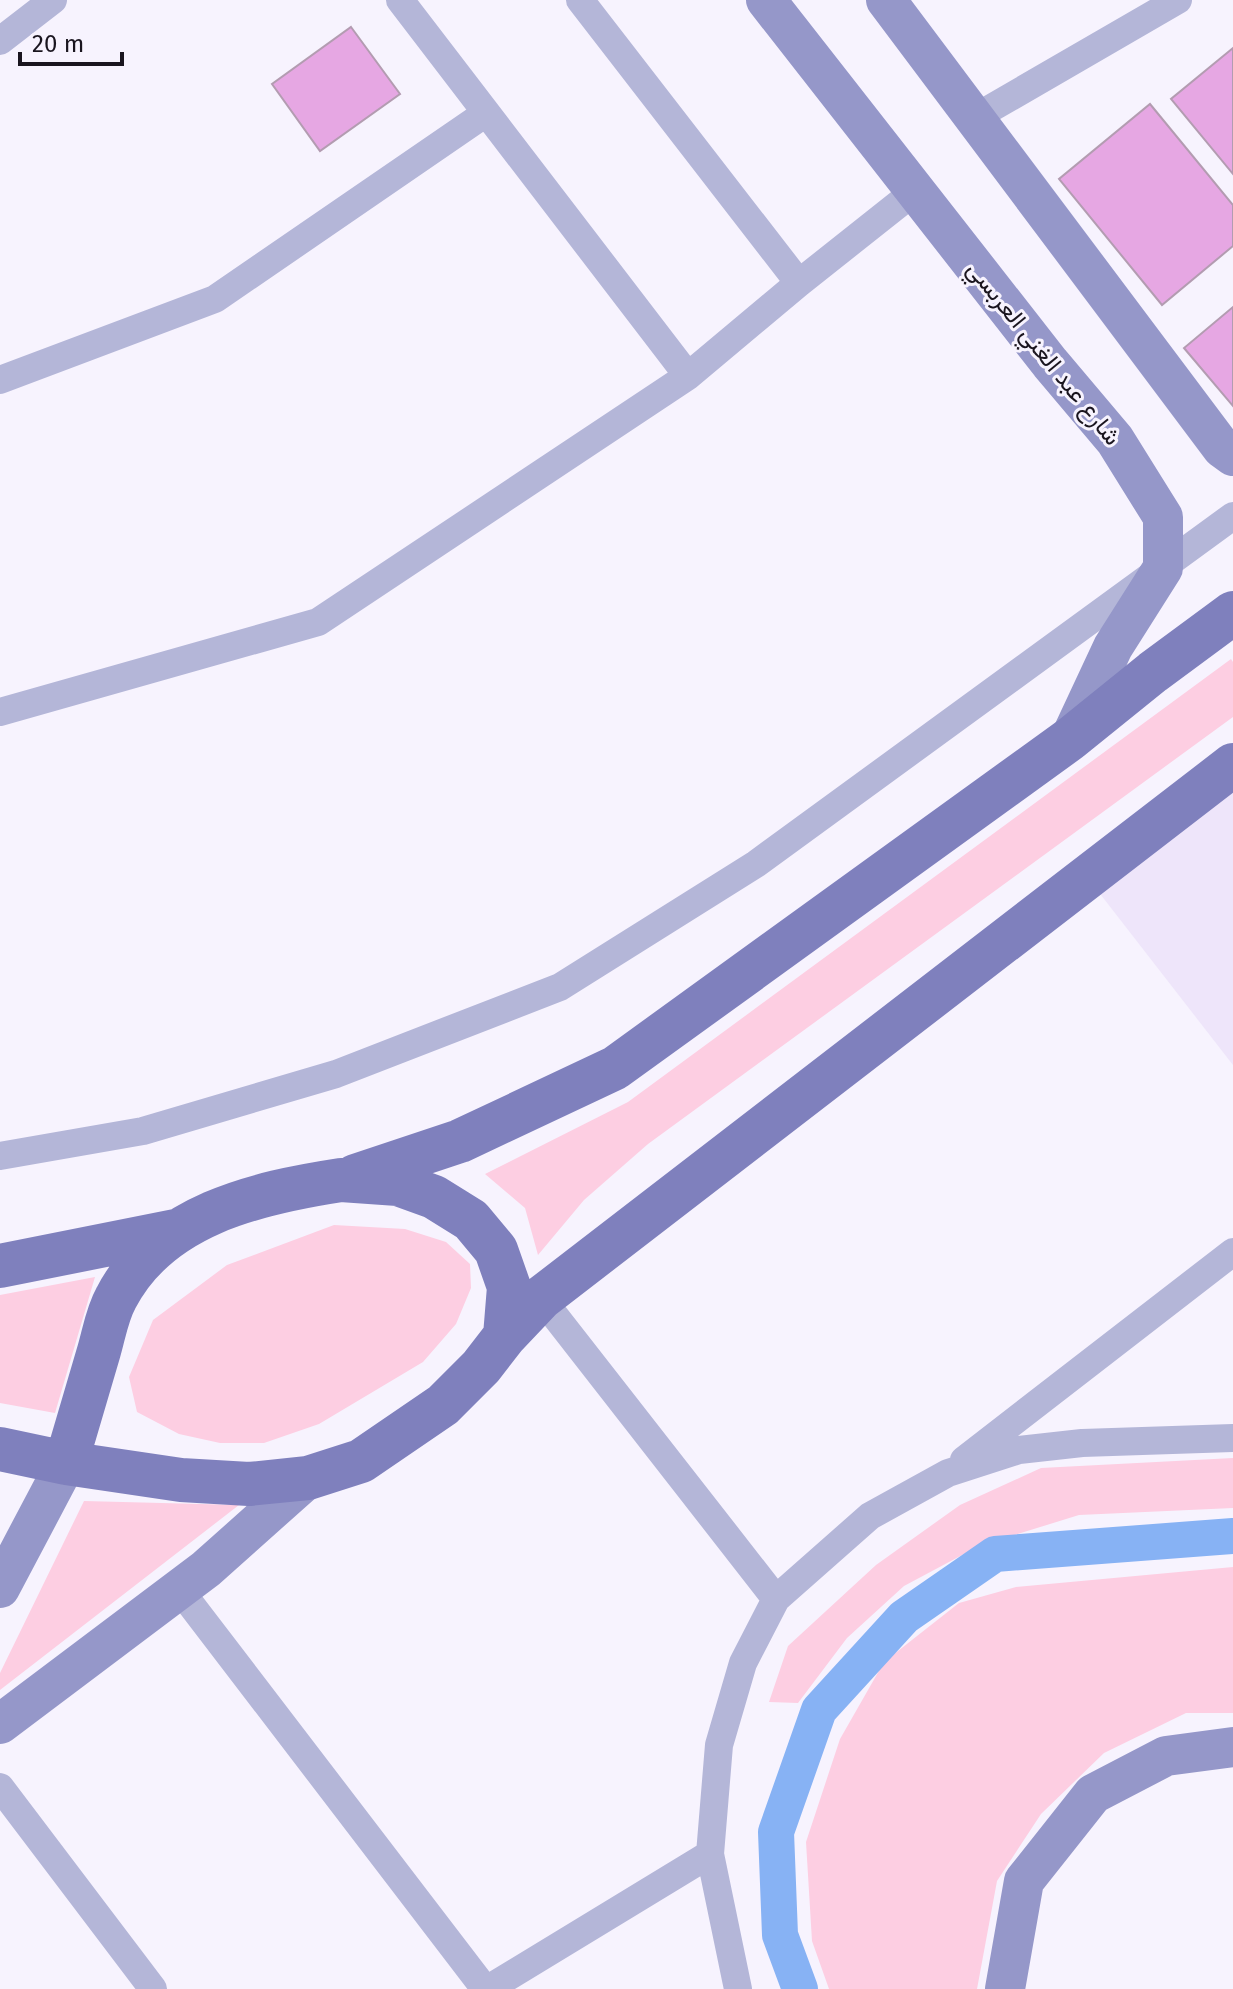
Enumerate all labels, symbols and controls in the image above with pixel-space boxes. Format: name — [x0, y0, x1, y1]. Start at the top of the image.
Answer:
scale bar — [20, 16, 122, 66]
text: 20 m — [32, 30, 84, 58]
street label: شارع عبد الغني العربسي — [957, 255, 1127, 454]

